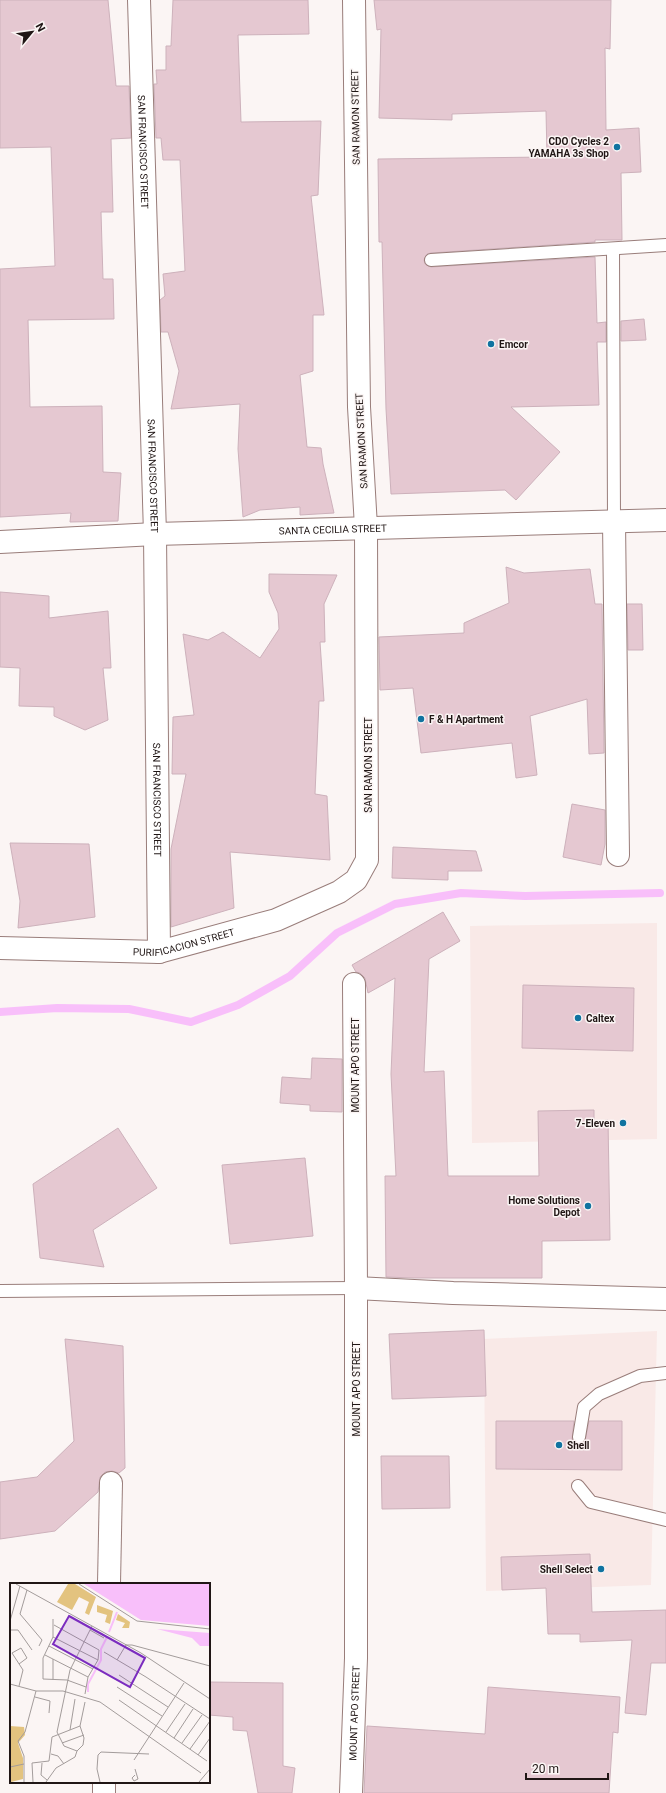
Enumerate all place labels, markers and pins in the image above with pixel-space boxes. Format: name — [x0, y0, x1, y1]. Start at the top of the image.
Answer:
place label: CDO Cycles 2 YAMAHA 3s Shop — [528, 136, 609, 159]
marker: CDO Cycles 2 YAMAHA 3s Shop — [612, 142, 622, 152]
marker: Emcor — [486, 339, 496, 349]
place label: Emcor — [499, 339, 528, 350]
marker: F & H Apartment — [416, 714, 426, 724]
place label: F & H Apartment — [429, 714, 504, 725]
marker: Caltex — [573, 1013, 583, 1023]
place label: Caltex — [586, 1013, 615, 1024]
place label: 7-Eleven — [576, 1118, 615, 1129]
marker: 7-Eleven — [618, 1118, 628, 1128]
place label: Home Solutions Depot — [508, 1195, 581, 1218]
marker: Home Solutions Depot — [583, 1201, 593, 1211]
marker: Shell — [554, 1440, 564, 1450]
place label: Shell — [567, 1440, 590, 1451]
place label: Shell Select — [540, 1564, 594, 1575]
marker: Shell Select — [596, 1564, 606, 1574]

